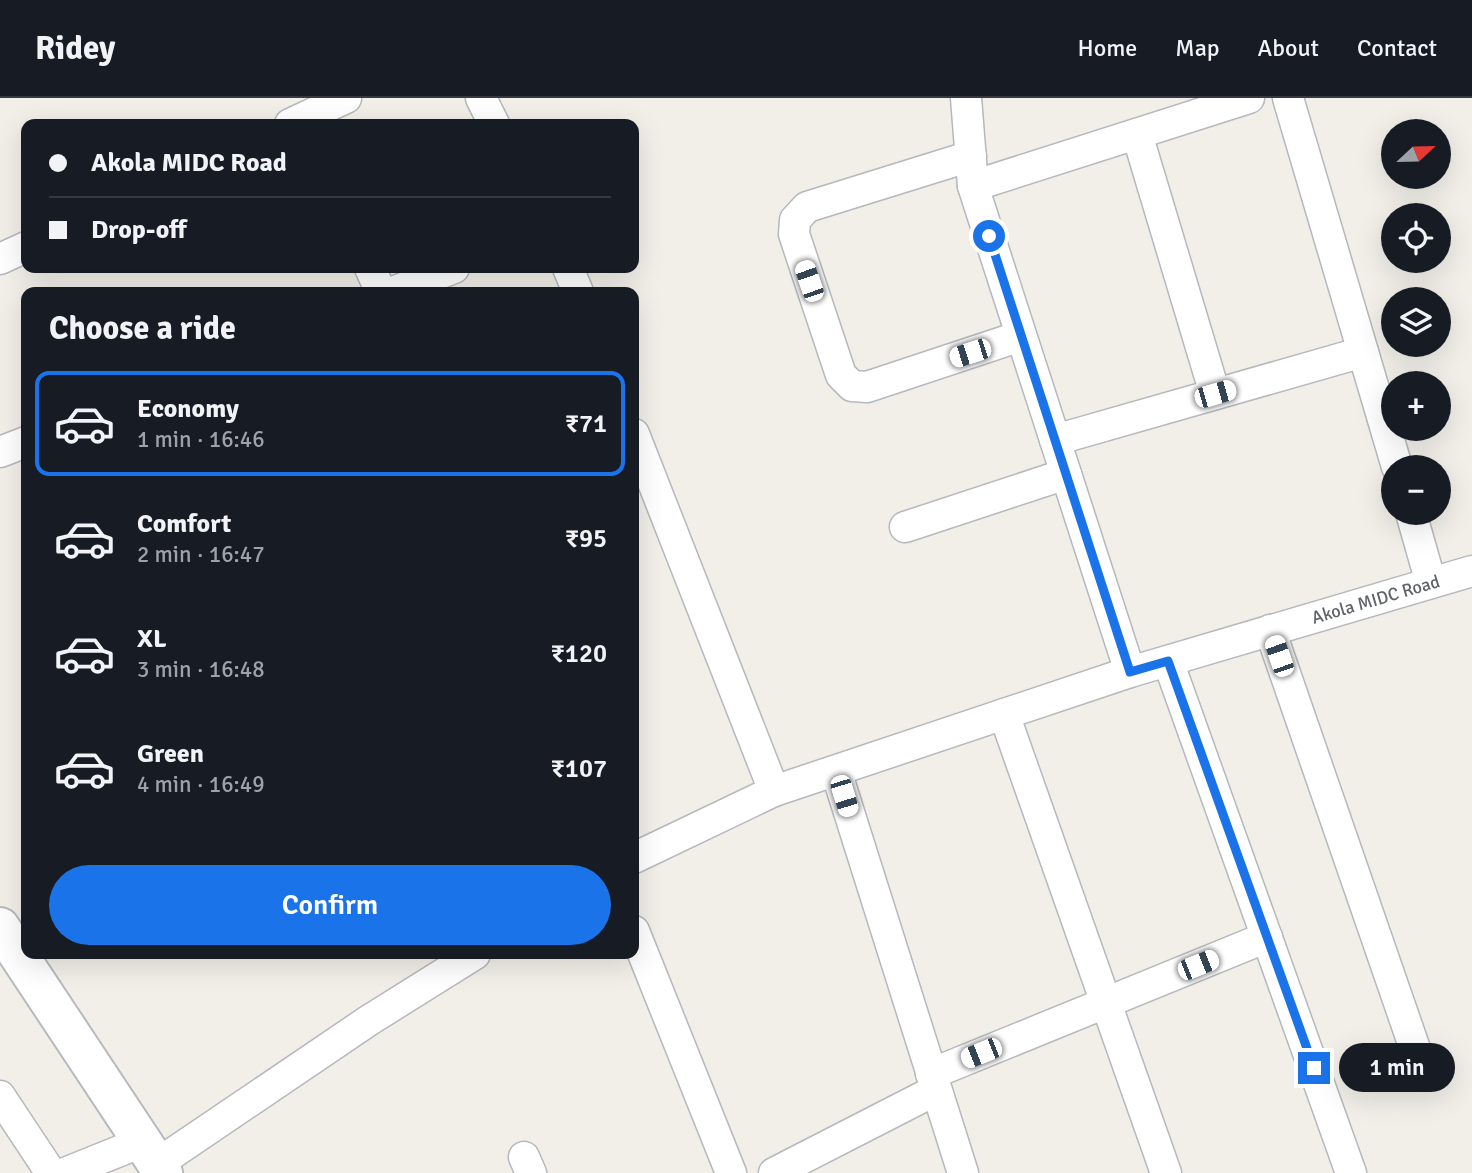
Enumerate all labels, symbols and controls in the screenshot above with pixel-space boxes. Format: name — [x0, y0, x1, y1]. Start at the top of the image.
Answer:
text: Ridey — [35, 28, 115, 69]
text: Home — [1077, 33, 1137, 63]
text: Map — [1175, 33, 1220, 63]
text: About — [1258, 33, 1319, 63]
text: Contact — [1357, 33, 1437, 63]
north arrow — [1381, 119, 1451, 189]
map controls — [1381, 119, 1451, 525]
text: Akola MIDC Road — [91, 147, 287, 179]
button: locate — [1381, 203, 1451, 273]
text: Drop-off — [91, 214, 187, 246]
route start — [973, 220, 1005, 252]
car — [793, 258, 826, 304]
button: layers — [1381, 287, 1451, 357]
text: Choose a ride — [49, 309, 236, 348]
car — [947, 337, 994, 369]
button: + — [1381, 371, 1451, 441]
car — [1192, 378, 1239, 410]
icon: car — [53, 392, 116, 455]
text: Economy — [137, 393, 239, 425]
text: ₹71 — [565, 408, 607, 440]
text: 1 min · 16:46 — [137, 425, 265, 454]
button: − — [1381, 455, 1451, 525]
icon: car — [53, 507, 116, 570]
text: Comfort — [137, 508, 231, 540]
text: ₹95 — [565, 523, 607, 555]
text: 2 min · 16:47 — [137, 540, 265, 569]
street label: Akola MIDC Road — [1309, 570, 1442, 629]
icon: car — [53, 622, 116, 685]
text: XL — [137, 623, 167, 655]
car — [1263, 633, 1296, 679]
text: ₹120 — [551, 638, 607, 670]
text: 3 min · 16:48 — [137, 655, 265, 684]
icon: car — [53, 737, 116, 800]
text: Green — [137, 738, 204, 770]
text: ₹107 — [551, 753, 607, 785]
text: 4 min · 16:49 — [137, 770, 265, 799]
car — [828, 773, 861, 819]
button: Confirm — [49, 865, 611, 945]
car — [1175, 947, 1222, 983]
car — [958, 1035, 1005, 1071]
callout: 1 min — [1338, 1044, 1454, 1093]
route end — [1298, 1052, 1330, 1084]
text: 1 min — [1369, 1053, 1425, 1082]

